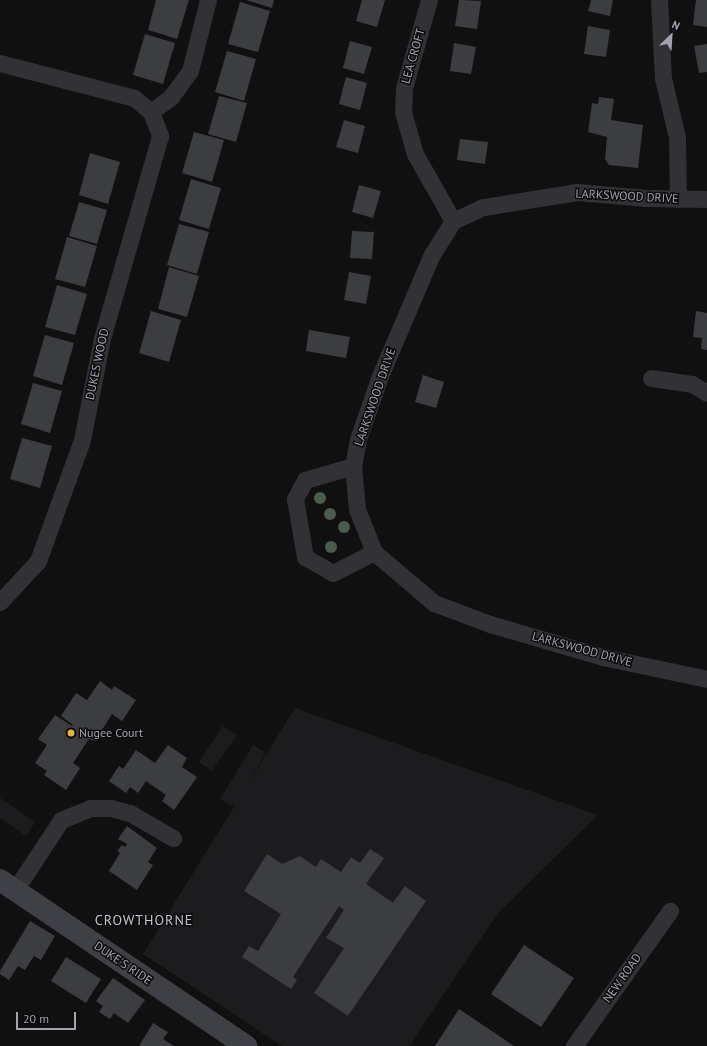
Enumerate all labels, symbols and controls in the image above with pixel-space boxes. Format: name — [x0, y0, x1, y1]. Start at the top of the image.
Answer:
north arrow — [651, 16, 691, 56]
text: N — [670, 17, 682, 33]
street label: LEA CROFT — [398, 26, 428, 86]
street label: LARKSWOOD DRIVE — [575, 186, 679, 206]
street label: DUKES WOOD — [82, 327, 112, 401]
street label: LARKSWOOD DRIVE — [351, 346, 399, 448]
street label: LARKSWOOD DRIVE — [530, 629, 634, 669]
place label: Nugee Court — [79, 726, 143, 740]
marker: Nugee Court — [66, 728, 76, 738]
district label: CROWTHORNE — [95, 912, 193, 928]
street label: DUKE'S RIDE — [91, 938, 155, 988]
street label: NEW ROAD — [600, 951, 644, 1005]
scale bar — [18, 1004, 78, 1030]
text: 20 m — [23, 1011, 49, 1026]

